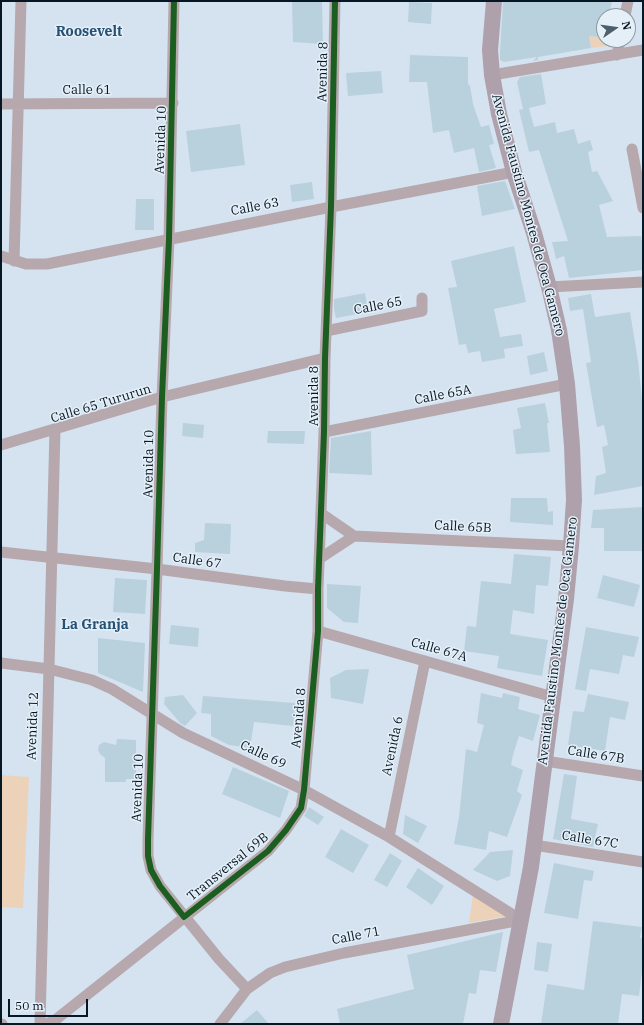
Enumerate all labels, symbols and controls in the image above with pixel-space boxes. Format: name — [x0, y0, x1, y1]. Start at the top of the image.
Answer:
north arrow — [596, 8, 636, 48]
text: N — [619, 20, 635, 31]
district label: Roosevelt — [56, 24, 122, 40]
street label: Avenida 8 — [315, 42, 331, 102]
street label: Calle 61 — [63, 82, 111, 98]
street label: Avenida Faustino Montes de Oca Gamero — [488, 92, 568, 338]
street label: Avenida 10 — [152, 106, 170, 174]
street label: Calle 63 — [230, 195, 280, 219]
street label: Calle 65 — [353, 294, 403, 318]
street label: Avenida 8 — [306, 366, 322, 426]
street label: Calle 65 Tururun — [49, 381, 153, 427]
street label: Calle 65A — [413, 382, 473, 408]
street label: Avenida 10 — [141, 430, 157, 498]
street label: Avenida Faustino Montes de Oca Gamero — [535, 516, 581, 766]
street label: Calle 65B — [434, 518, 492, 536]
street label: Calle 67 — [172, 550, 222, 572]
district label: La Granja — [61, 617, 129, 633]
street label: Calle 67A — [409, 635, 469, 665]
street label: Avenida 8 — [289, 687, 309, 749]
street label: Avenida 12 — [24, 692, 42, 760]
street label: Avenida 6 — [379, 715, 407, 777]
street label: Calle 69 — [238, 738, 288, 772]
street label: Calle 67B — [566, 743, 626, 767]
street label: Avenida 10 — [129, 754, 147, 822]
street label: Calle 67C — [561, 828, 619, 852]
street label: Transversal 69B — [184, 830, 272, 904]
street label: Calle 71 — [331, 924, 381, 948]
scale bar — [10, 991, 90, 1017]
text: 50 m — [15, 998, 44, 1013]

